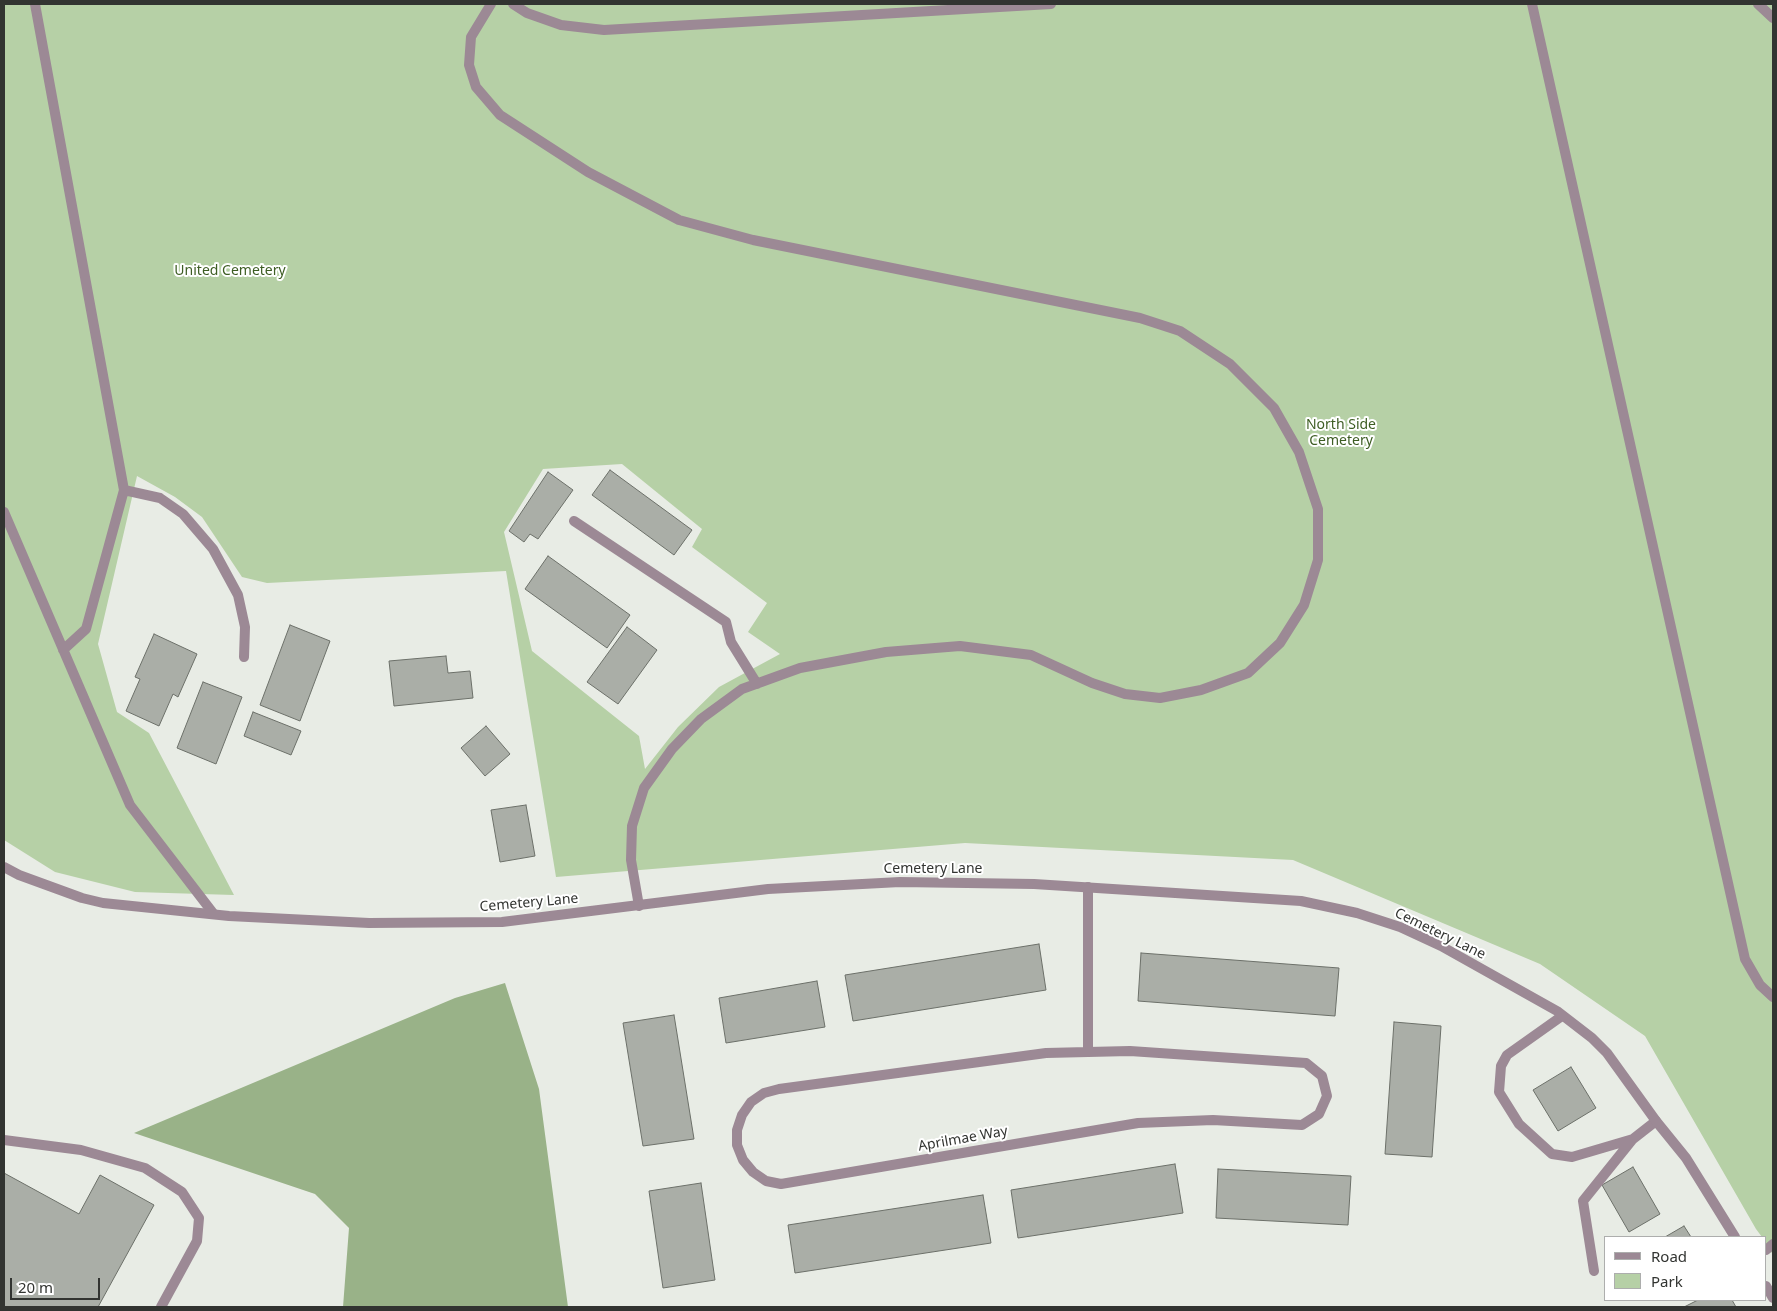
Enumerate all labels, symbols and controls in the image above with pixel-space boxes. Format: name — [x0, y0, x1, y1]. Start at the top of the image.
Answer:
park label: United Cemetery — [174, 263, 286, 279]
park label: North Side Cemetery — [1306, 417, 1376, 450]
street label: Cemetery Lane — [884, 861, 982, 877]
street label: Cemetery Lane — [479, 890, 579, 916]
street label: Cemetery Lane — [1392, 905, 1488, 963]
street label: Aprilmae Way — [917, 1123, 1009, 1155]
legend — [1604, 1236, 1767, 1301]
text: Road — [1651, 1246, 1687, 1266]
scale bar — [12, 1268, 102, 1300]
text: Park — [1651, 1271, 1683, 1291]
text: 20 m — [18, 1277, 53, 1297]

